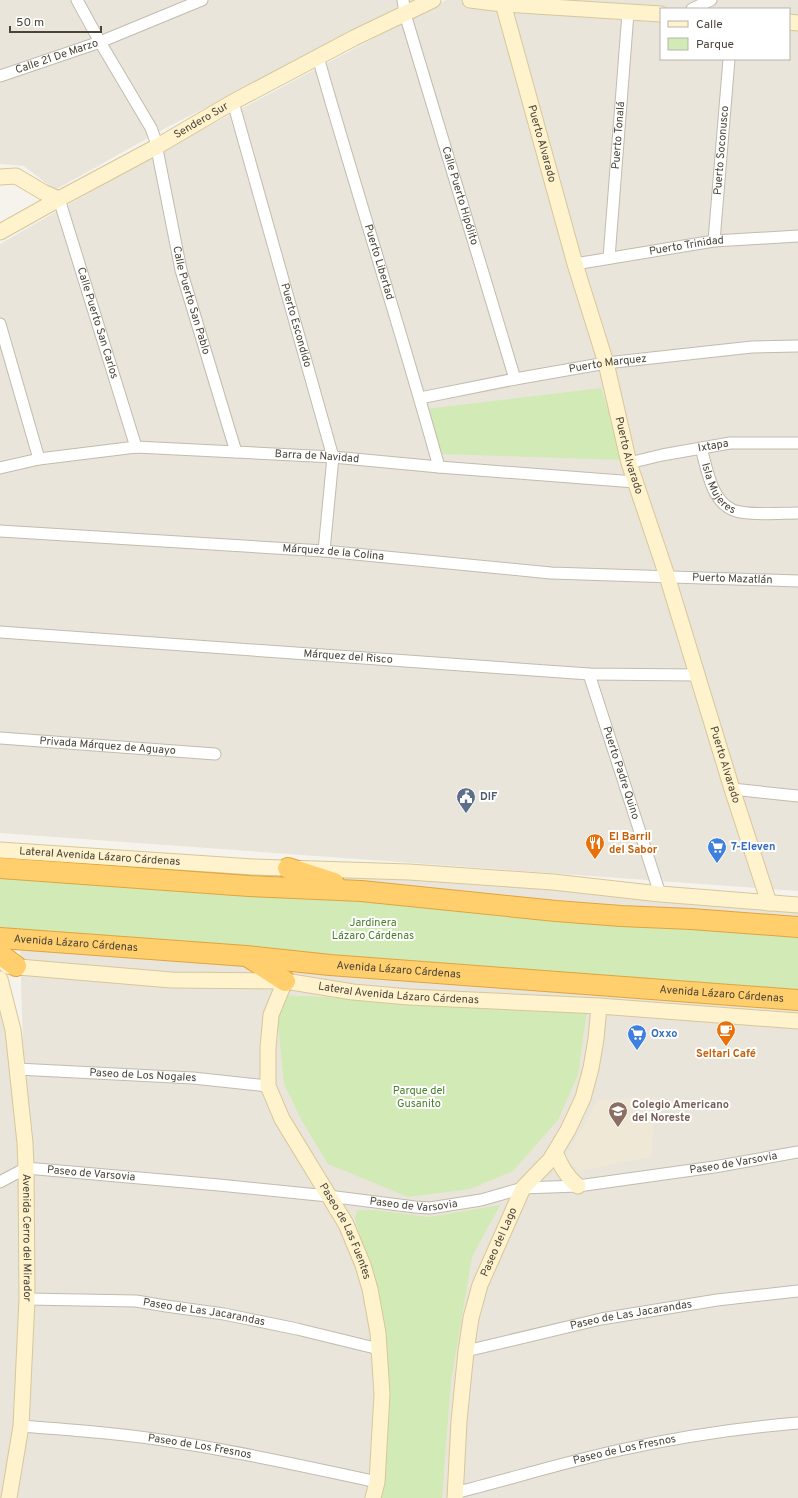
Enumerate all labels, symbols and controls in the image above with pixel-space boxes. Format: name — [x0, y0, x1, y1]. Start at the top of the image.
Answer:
scale bar — [10, 8, 101, 34]
legend — [660, 8, 790, 60]
text: 50 m — [16, 15, 44, 31]
text: Calle — [696, 17, 723, 33]
street label: Calle 21 De Marzo — [13, 36, 100, 77]
text: Parque — [696, 37, 734, 53]
street label: Sendero Sur — [171, 99, 232, 142]
street label: Puerto Tonalá — [609, 101, 628, 170]
street label: Puerto Alvarado — [524, 103, 559, 184]
street label: Puerto Soconusco — [711, 105, 732, 196]
street label: Calle Puerto Hipólito — [438, 145, 481, 247]
street label: Puerto Libertad — [361, 223, 397, 302]
street label: Puerto Trinidad — [648, 233, 724, 259]
street label: Calle Puerto San Pablo — [169, 245, 213, 356]
street label: Calle Puerto San Carlos — [74, 266, 121, 381]
street label: Puerto Escondido — [277, 282, 314, 369]
street label: Puerto Marquez — [568, 352, 647, 376]
street label: Puerto Alvarado — [612, 415, 646, 496]
street label: Ixtapa — [697, 436, 730, 456]
street label: Barra de Navidad — [274, 447, 360, 466]
street label: Isla Mujeres — [698, 461, 738, 517]
street label: Márquez de la Colina — [282, 541, 385, 564]
street label: Puerto Mazatlán — [692, 571, 773, 587]
street label: Márquez del Risco — [303, 647, 393, 667]
street label: Puerto Padre Quino — [599, 725, 643, 821]
street label: Puerto Alvarado — [706, 725, 743, 805]
street label: Privada Márquez de Aguayo — [39, 734, 176, 758]
public building icon: DIF — [455, 786, 477, 814]
place label: DIF — [480, 790, 498, 804]
place label: El Barril del Sabor — [609, 830, 658, 857]
restaurant icon: El Barril del Sabor — [584, 832, 606, 860]
supermarket icon: 7-Eleven — [706, 836, 728, 864]
place label: 7-Eleven — [731, 840, 775, 854]
street label: Lateral Avenida Lázaro Cárdenas — [19, 844, 181, 869]
park label: Jardinera Lázaro Cárdenas — [332, 916, 414, 943]
street label: Avenida Lázaro Cárdenas — [13, 932, 138, 955]
street label: Avenida Lázaro Cárdenas — [336, 959, 461, 982]
street label: Lateral Avenida Lázaro Cárdenas — [317, 979, 479, 1007]
street label: Avenida Lázaro Cárdenas — [659, 983, 784, 1006]
cafe icon: Seltari Café — [715, 1019, 737, 1047]
supermarket icon: Oxxo — [626, 1023, 648, 1051]
place label: Oxxo — [651, 1027, 678, 1041]
place label: Seltari Café — [696, 1047, 756, 1061]
street label: Paseo de Los Nogales — [89, 1066, 197, 1085]
park label: Parque del Gusanito — [393, 1084, 445, 1111]
place label: Colegio Americano del Noreste — [632, 1098, 729, 1125]
school or university icon: Colegio Americano del Noreste — [607, 1100, 629, 1128]
street label: Paseo de Varsovia — [689, 1149, 779, 1177]
street label: Paseo de Varsovia — [46, 1163, 136, 1185]
street label: Avenida Cerro del Mirador — [19, 1174, 34, 1303]
street label: Paseo de Las Fuentes — [316, 1180, 374, 1281]
street label: Paseo de Varsovia — [369, 1194, 459, 1215]
street label: Paseo del Lago — [478, 1205, 521, 1279]
street label: Paseo de Las Jacarandas — [142, 1295, 266, 1329]
street label: Paseo de Las Jacarandas — [569, 1297, 693, 1333]
street label: Paseo de Los Fresnos — [147, 1431, 253, 1462]
street label: Paseo de Los Fresnos — [572, 1432, 677, 1468]

